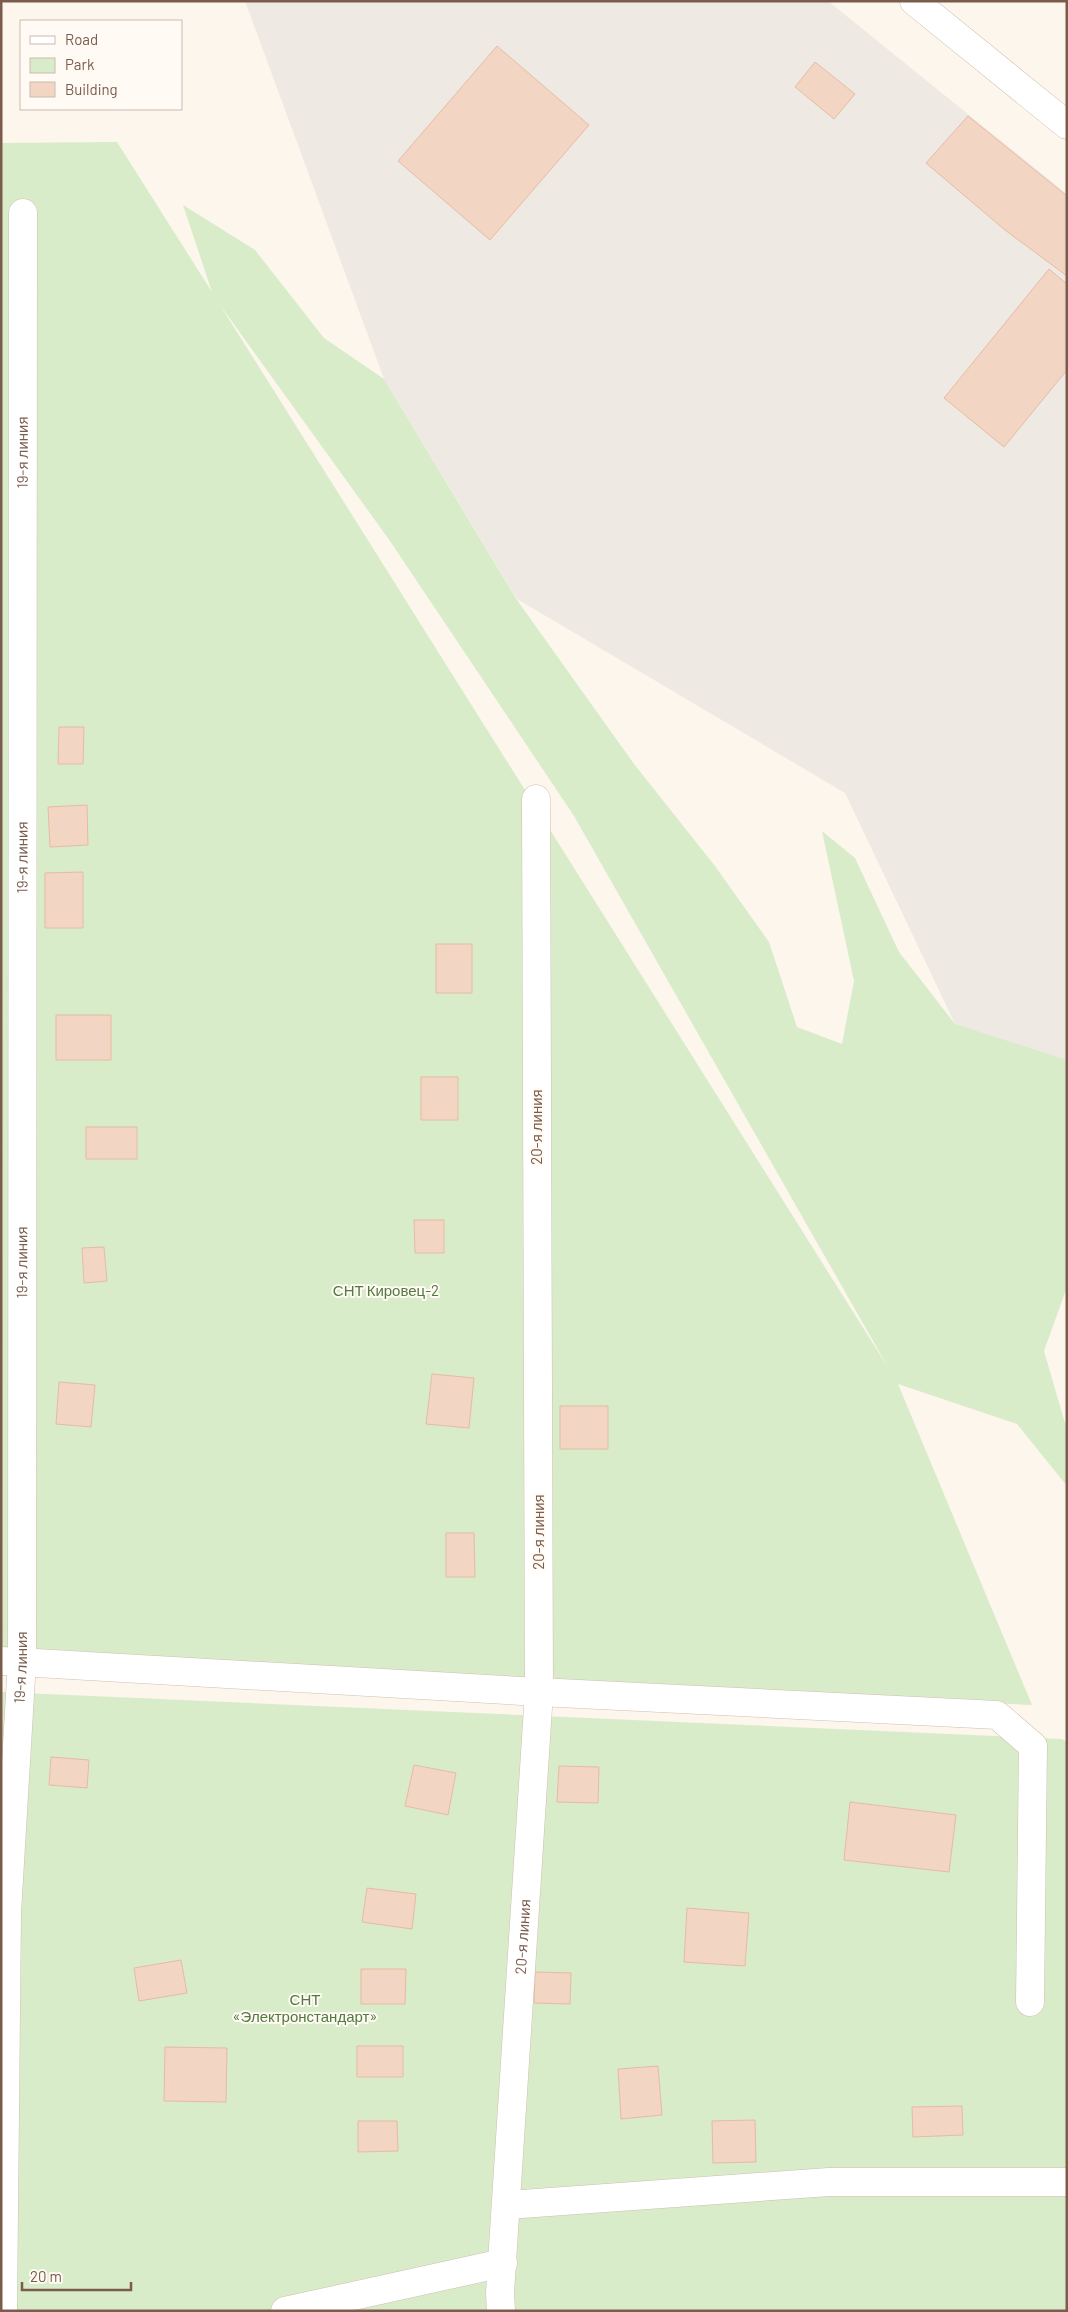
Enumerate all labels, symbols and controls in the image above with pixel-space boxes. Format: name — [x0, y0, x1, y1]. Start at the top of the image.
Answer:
legend — [20, 20, 182, 110]
text: Road — [65, 30, 98, 48]
text: Park — [65, 55, 95, 73]
text: Building — [65, 80, 118, 98]
street label: 19-я линия — [13, 416, 31, 489]
street label: 19-я линия — [13, 821, 31, 894]
street label: 20-я линия — [527, 1089, 545, 1165]
street label: 19-я линия — [12, 1226, 30, 1299]
park label: СНТ Кировец-2 — [333, 1281, 439, 1299]
street label: 20-я линия — [529, 1494, 547, 1570]
street label: 19-я линия — [9, 1631, 30, 1704]
street label: 20-я линия — [511, 1898, 534, 1975]
park label: СНТ «Электронстандарт» — [233, 1990, 377, 2025]
scale bar — [22, 2260, 131, 2292]
text: 20 m — [30, 2267, 62, 2285]

